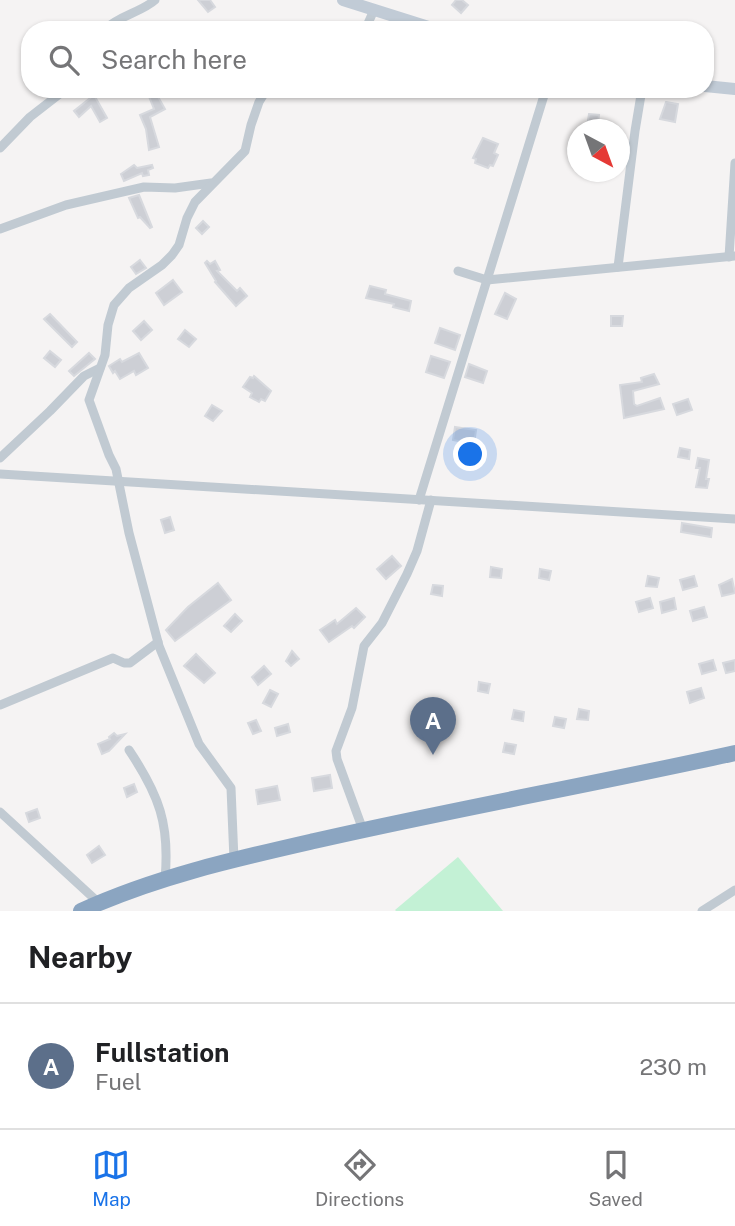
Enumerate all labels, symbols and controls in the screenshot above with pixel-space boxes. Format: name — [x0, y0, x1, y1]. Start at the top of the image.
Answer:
search box — [21, 21, 714, 98]
icon: search — [45, 41, 83, 79]
text: Search here — [101, 44, 247, 75]
north arrow — [567, 119, 630, 182]
your location — [453, 437, 487, 471]
pin: A — [410, 697, 456, 755]
text: Nearby — [28, 939, 132, 975]
text: Fullstation — [95, 1037, 230, 1068]
text: A — [43, 1053, 59, 1080]
text: 230 m — [639, 1053, 707, 1080]
text: Fuel — [95, 1068, 142, 1095]
tab: Map — [92, 1146, 131, 1210]
tab: Directions — [315, 1146, 404, 1210]
tab: Saved — [589, 1146, 643, 1210]

